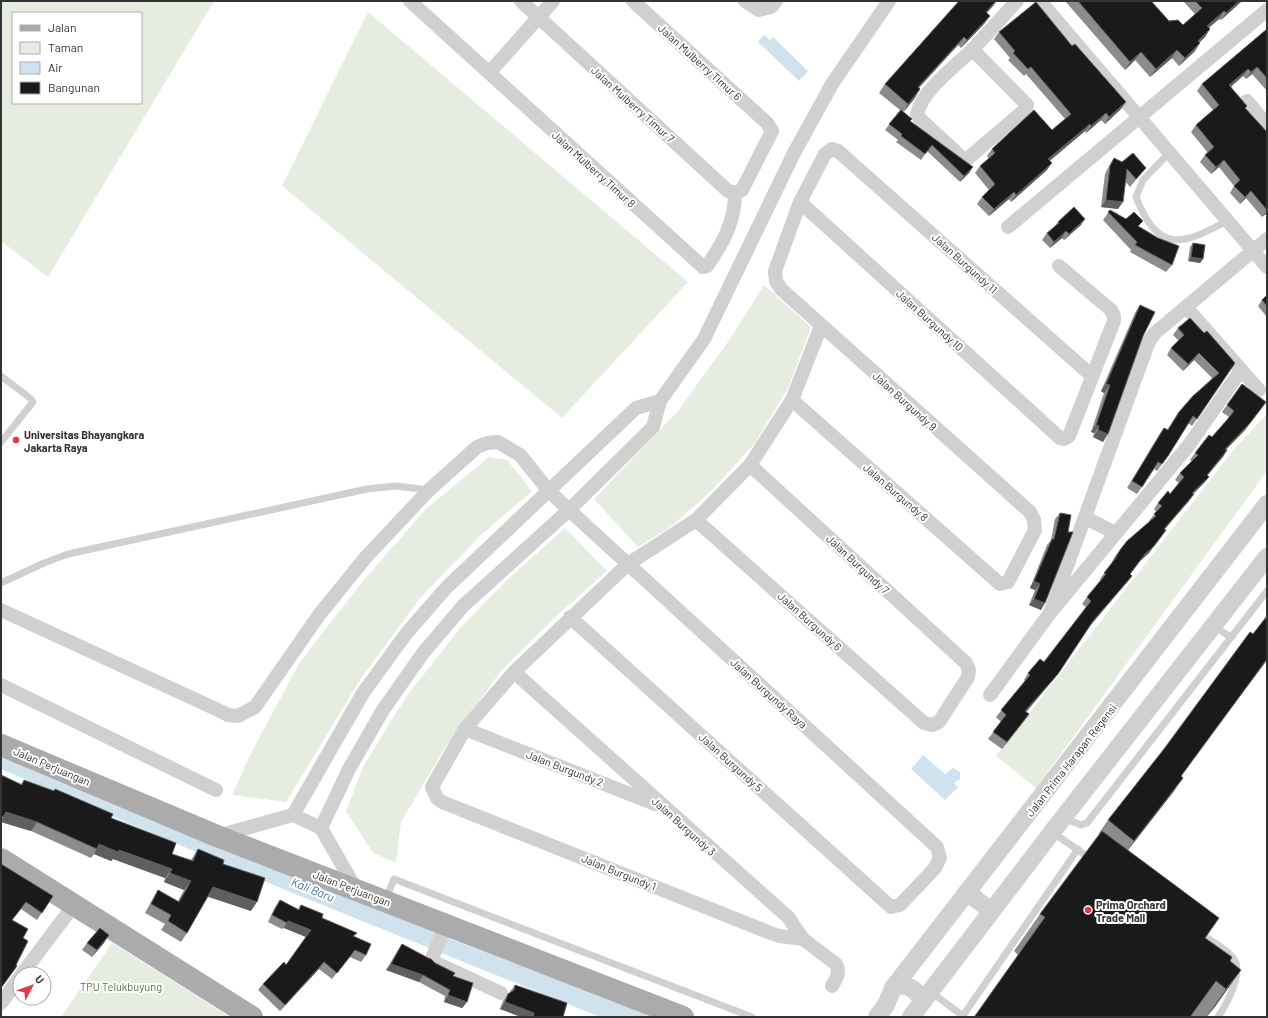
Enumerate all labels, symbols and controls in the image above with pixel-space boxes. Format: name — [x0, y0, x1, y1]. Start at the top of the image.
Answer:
legend — [12, 12, 142, 104]
text: Jalan — [48, 20, 76, 34]
street label: Jalan Mulberry Timur 6 — [656, 21, 745, 103]
text: Taman — [48, 40, 83, 54]
text: Air — [48, 60, 63, 74]
street label: Jalan Mulberry Timur 7 — [589, 63, 677, 145]
text: Bangunan — [48, 80, 100, 94]
street label: Jalan Mulberry Timur 8 — [550, 128, 639, 210]
street label: Jalan Burgundy 11 — [930, 230, 1000, 296]
street label: Jalan Burgundy 10 — [894, 286, 966, 354]
street label: Jalan Burgundy 9 — [870, 369, 940, 433]
place label: Universitas Bhayangkara Jakarta Raya — [24, 428, 145, 454]
marker: Universitas Bhayangkara Jakarta Raya — [11, 435, 21, 445]
street label: Jalan Burgundy 8 — [861, 460, 931, 524]
street label: Jalan Burgundy 7 — [824, 532, 892, 596]
street label: Jalan Burgundy 6 — [775, 589, 845, 653]
street label: Jalan Burgundy Raya — [728, 655, 810, 731]
street label: Jalan Prima Harapan Regensi — [1023, 701, 1119, 819]
street label: Jalan Burgundy 5 — [696, 730, 766, 794]
street label: Jalan Perjuangan — [12, 744, 92, 788]
street label: Jalan Burgundy 2 — [525, 747, 605, 789]
street label: Jalan Burgundy 3 — [649, 794, 719, 858]
street label: Jalan Burgundy 1 — [580, 851, 658, 893]
street label: Jalan Perjuangan — [311, 867, 393, 909]
water label: Kali Baru — [289, 874, 337, 904]
place label: Prima Orchard Trade Mall — [1096, 898, 1166, 924]
marker: Prima Orchard Trade Mall — [1083, 905, 1093, 915]
north arrow — [12, 966, 52, 1006]
text: U — [33, 972, 47, 986]
park label: TPU Telukbuyung — [80, 980, 162, 993]

